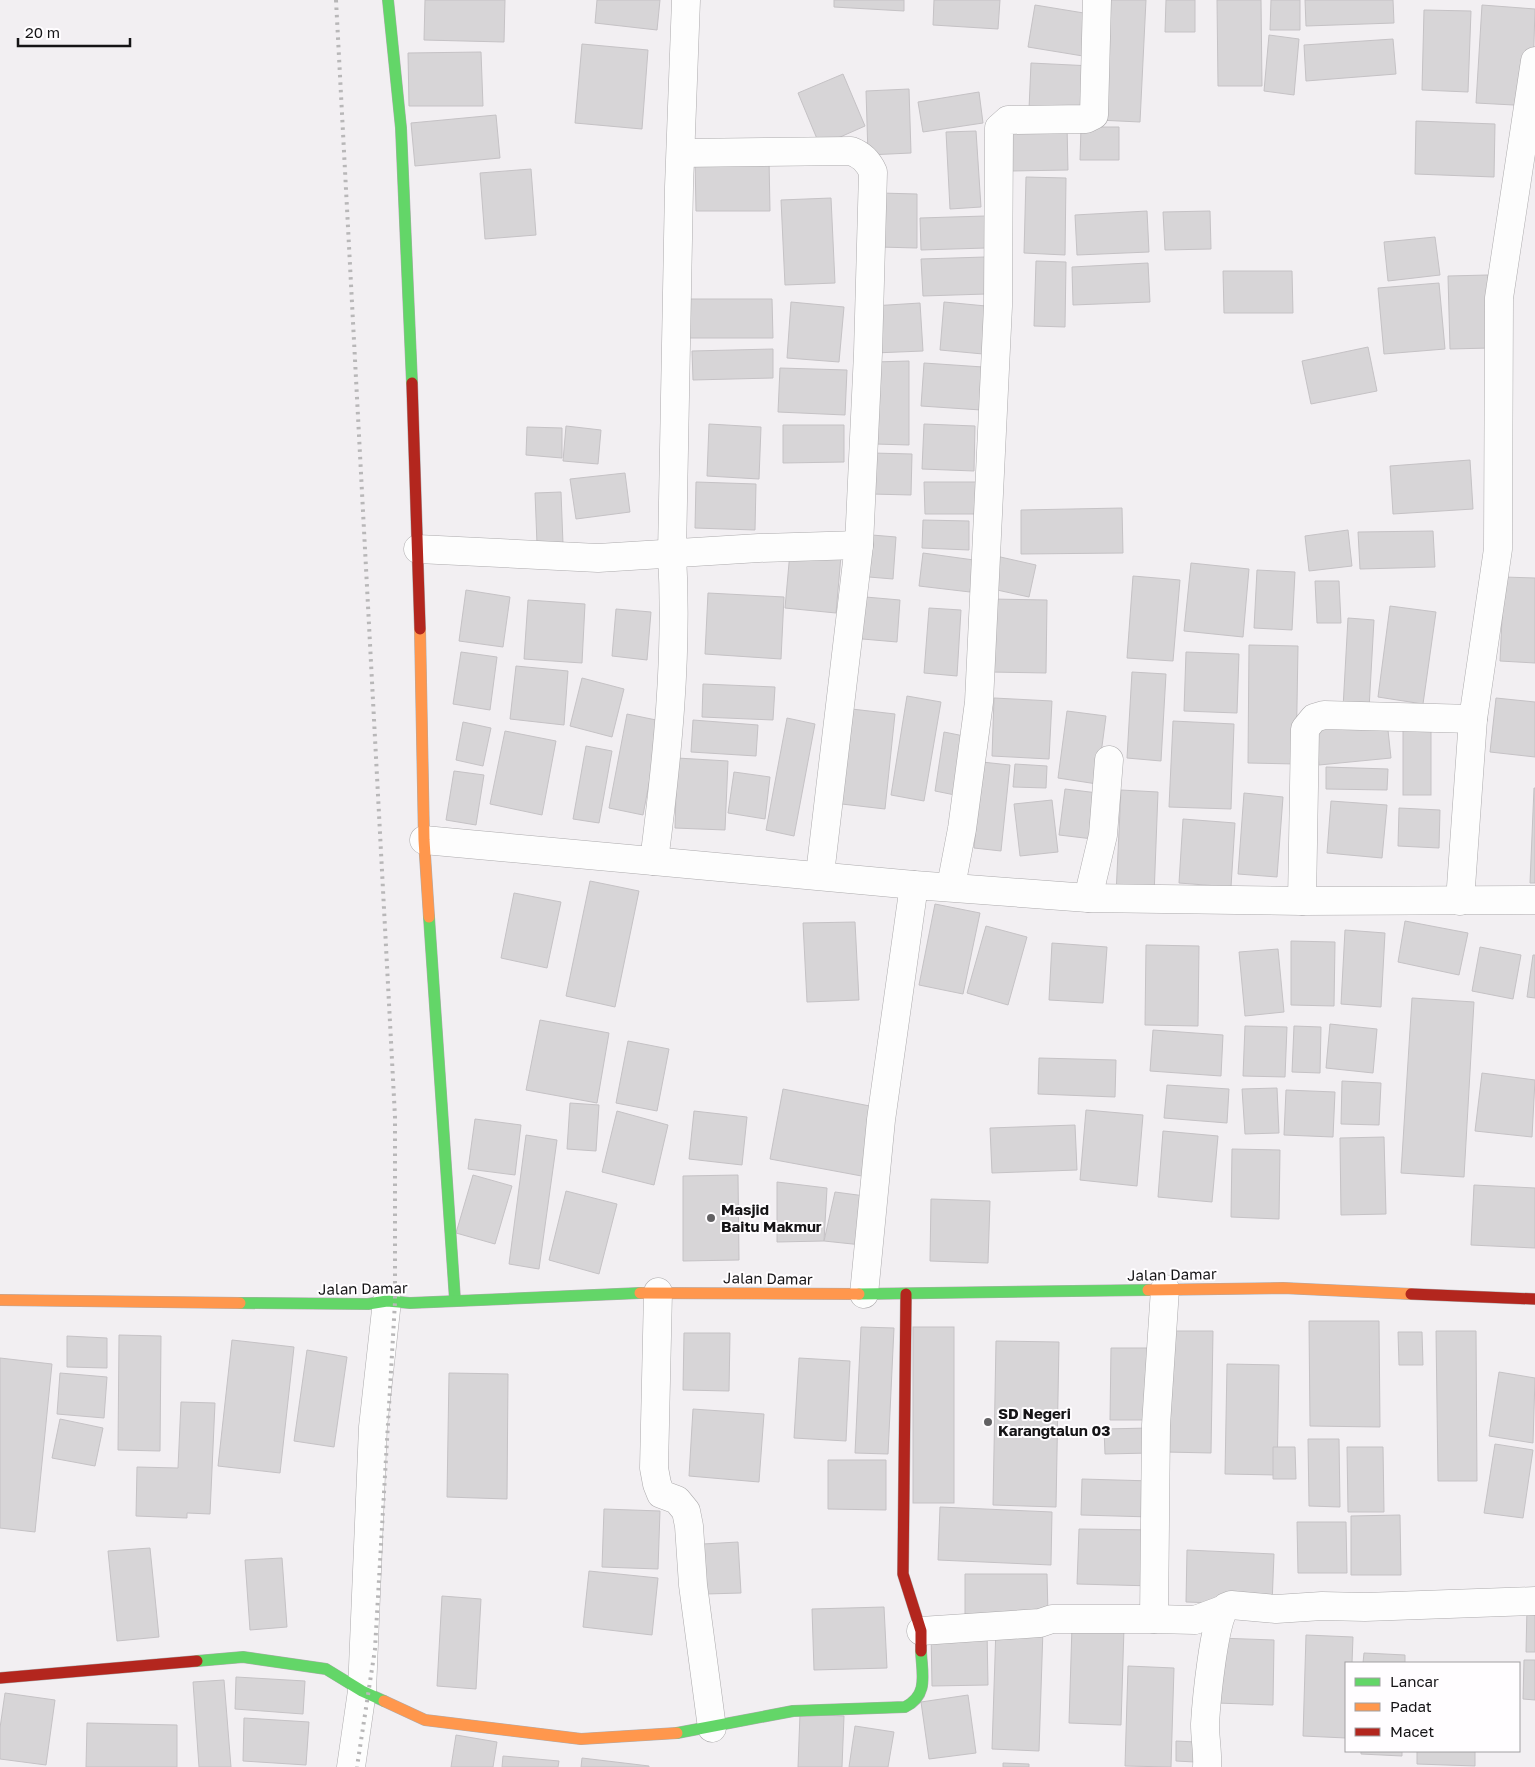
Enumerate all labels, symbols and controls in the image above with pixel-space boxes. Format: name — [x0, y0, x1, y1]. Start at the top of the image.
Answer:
scale bar — [18, 15, 130, 47]
text: 20 m — [25, 23, 60, 41]
place label: Masjid Baitu Makmur — [721, 1200, 822, 1235]
marker: Masjid Baitu Makmur — [705, 1212, 717, 1224]
street label: Jalan Damar — [1127, 1264, 1217, 1284]
street label: Jalan Damar — [723, 1268, 813, 1288]
street label: Jalan Damar — [318, 1278, 408, 1298]
place label: SD Negeri Karangtalun 03 — [998, 1404, 1110, 1439]
marker: SD Negeri Karangtalun 03 — [982, 1416, 994, 1428]
legend — [1345, 1662, 1520, 1752]
text: Lancar — [1390, 1672, 1439, 1690]
text: Padat — [1390, 1697, 1432, 1715]
text: Macet — [1390, 1722, 1434, 1740]

